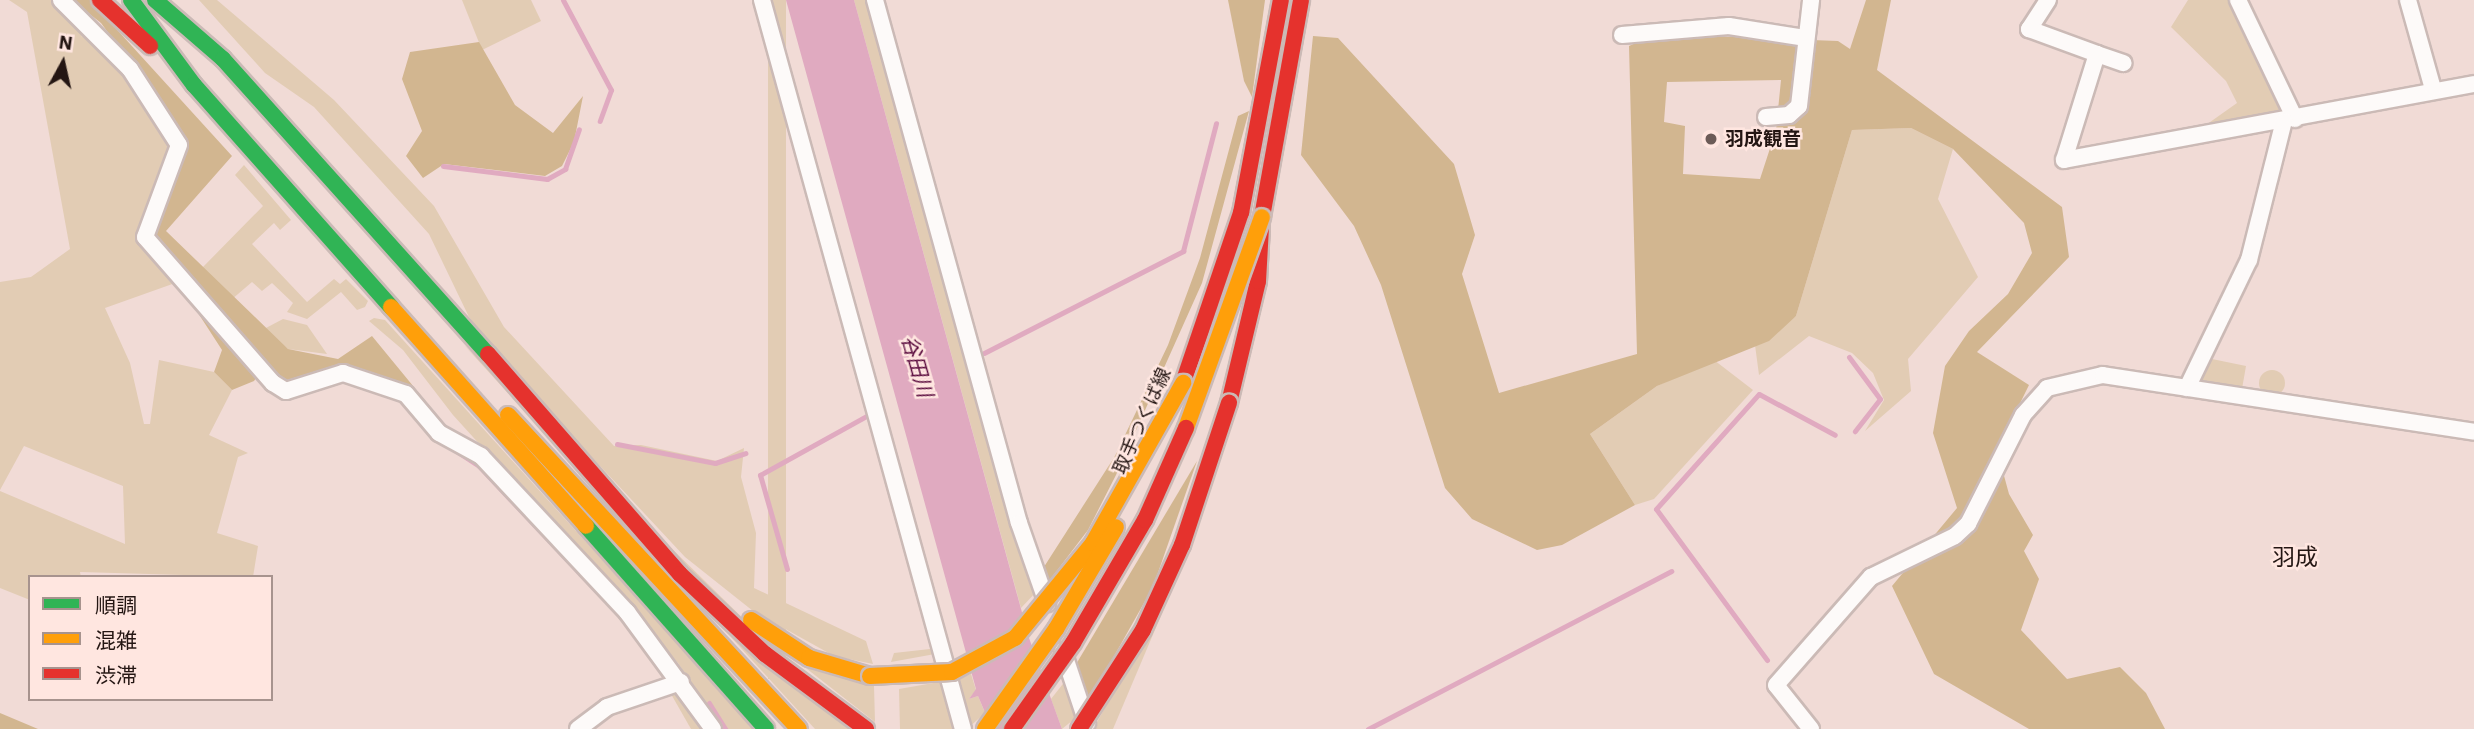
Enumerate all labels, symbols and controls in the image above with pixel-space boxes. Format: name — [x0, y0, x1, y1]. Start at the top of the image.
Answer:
north arrow — [28, 28, 98, 98]
text: N — [57, 29, 74, 55]
place label: 羽成観音 — [1725, 128, 1801, 150]
marker: 羽成観音 — [1703, 131, 1719, 147]
water label: 谷田川 — [897, 332, 939, 400]
street label: 取手つくば線 — [1108, 364, 1176, 478]
district label: 羽成 — [2272, 542, 2318, 570]
legend — [28, 575, 273, 701]
text: 順調 — [95, 591, 137, 619]
text: 混雑 — [95, 626, 137, 654]
text: 渋滞 — [95, 661, 137, 689]

